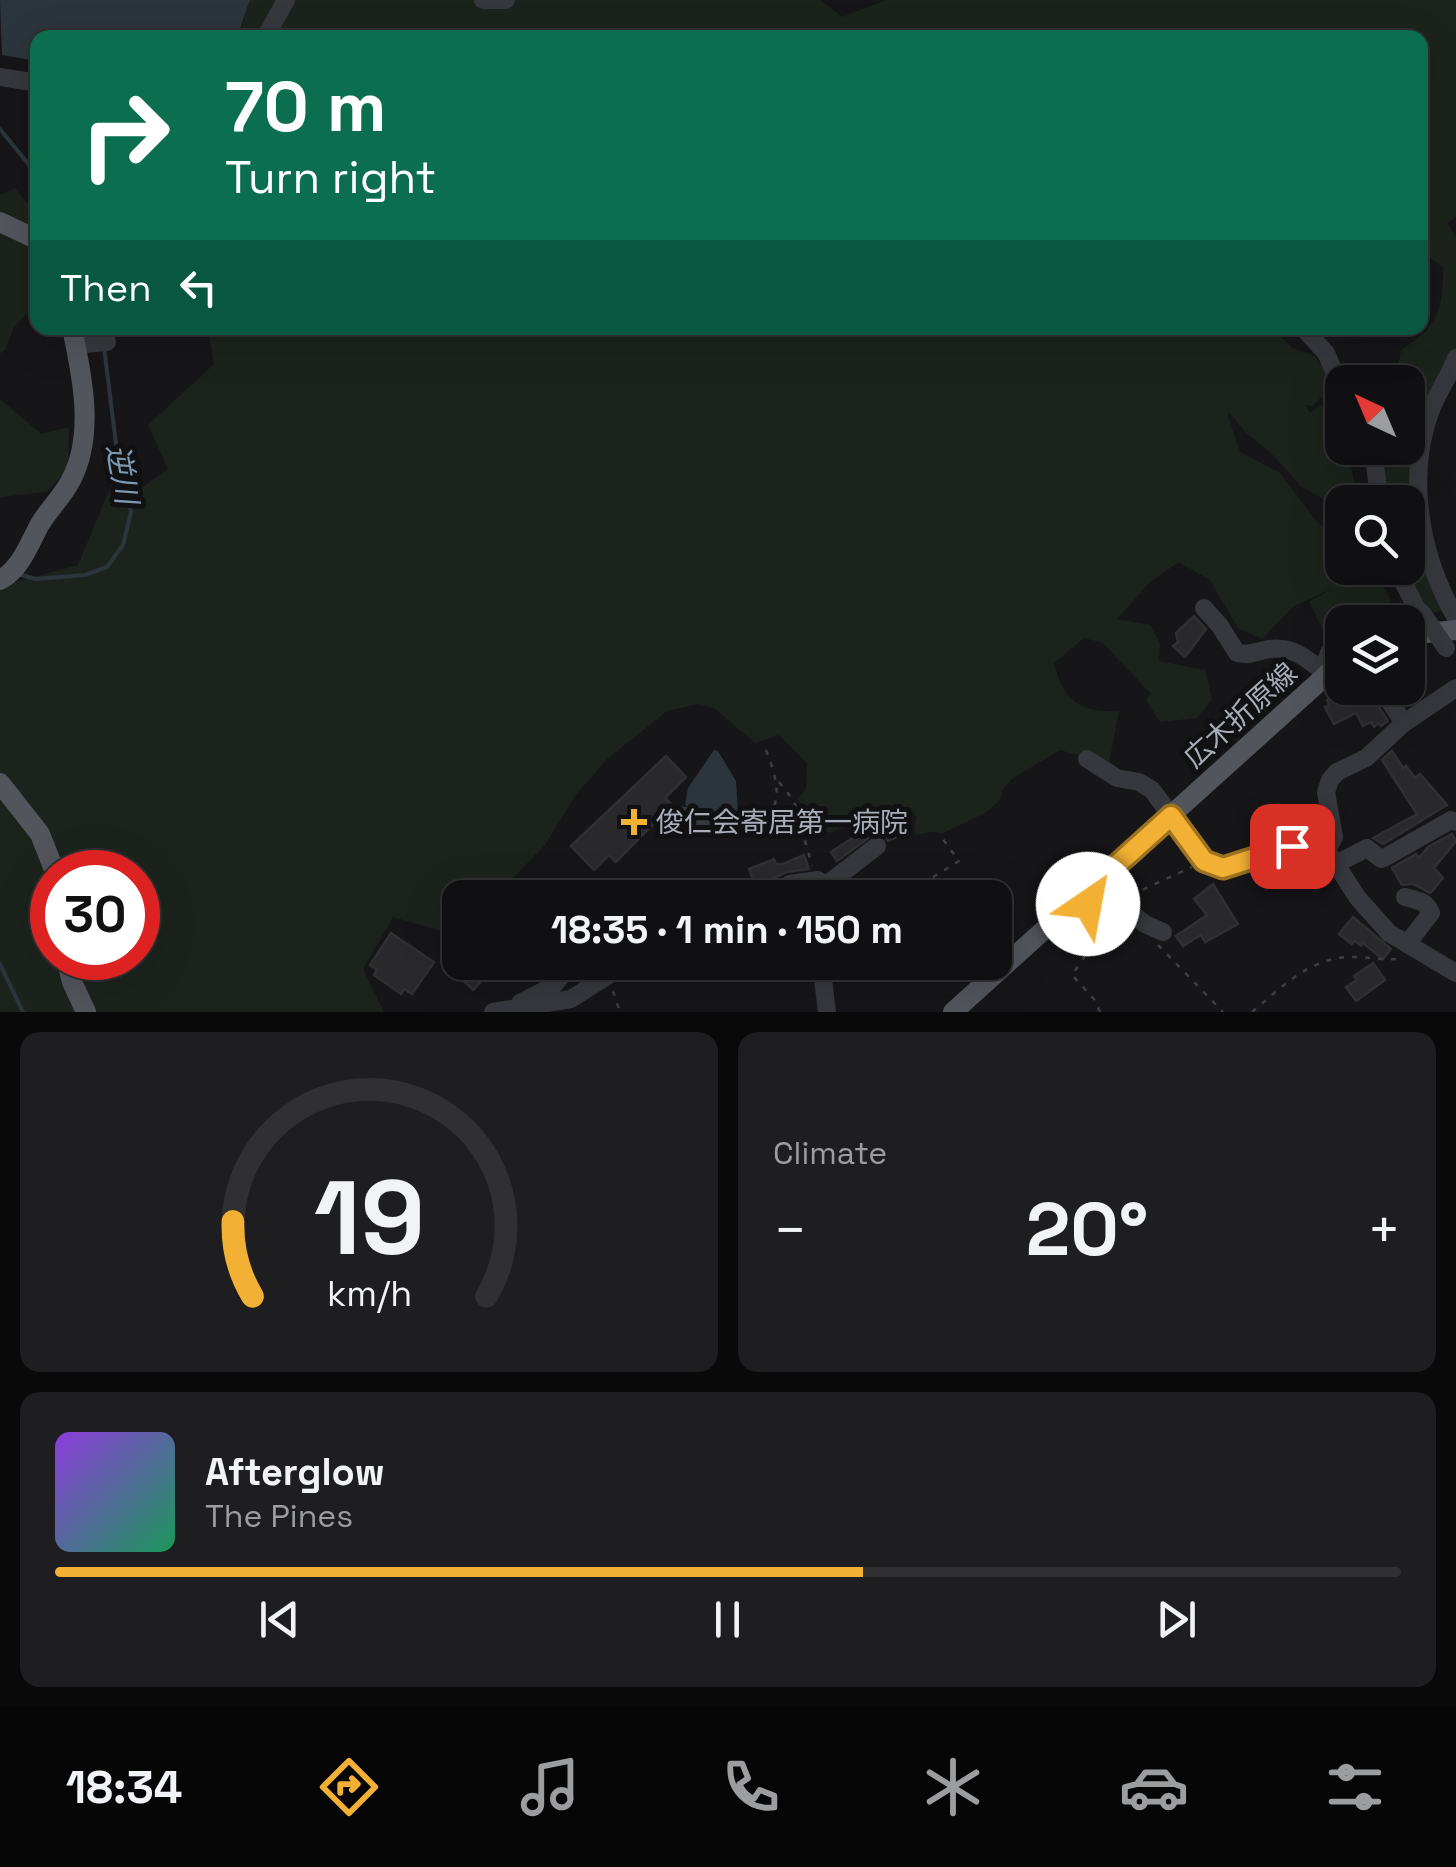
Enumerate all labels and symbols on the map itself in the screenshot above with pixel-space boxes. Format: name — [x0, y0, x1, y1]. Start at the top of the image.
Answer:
north arrow — [1325, 365, 1425, 465]
water label: 逆川 — [98, 441, 147, 510]
street label: 広木折原線 — [1176, 655, 1304, 775]
place label: 俊仁会寄居第一病院 — [656, 804, 908, 840]
pin — [1250, 804, 1335, 889]
marker: 俊仁会寄居第一病院 — [621, 809, 647, 835]
speed limit sign: 30 — [30, 850, 160, 980]
position arrow — [1036, 852, 1140, 956]

